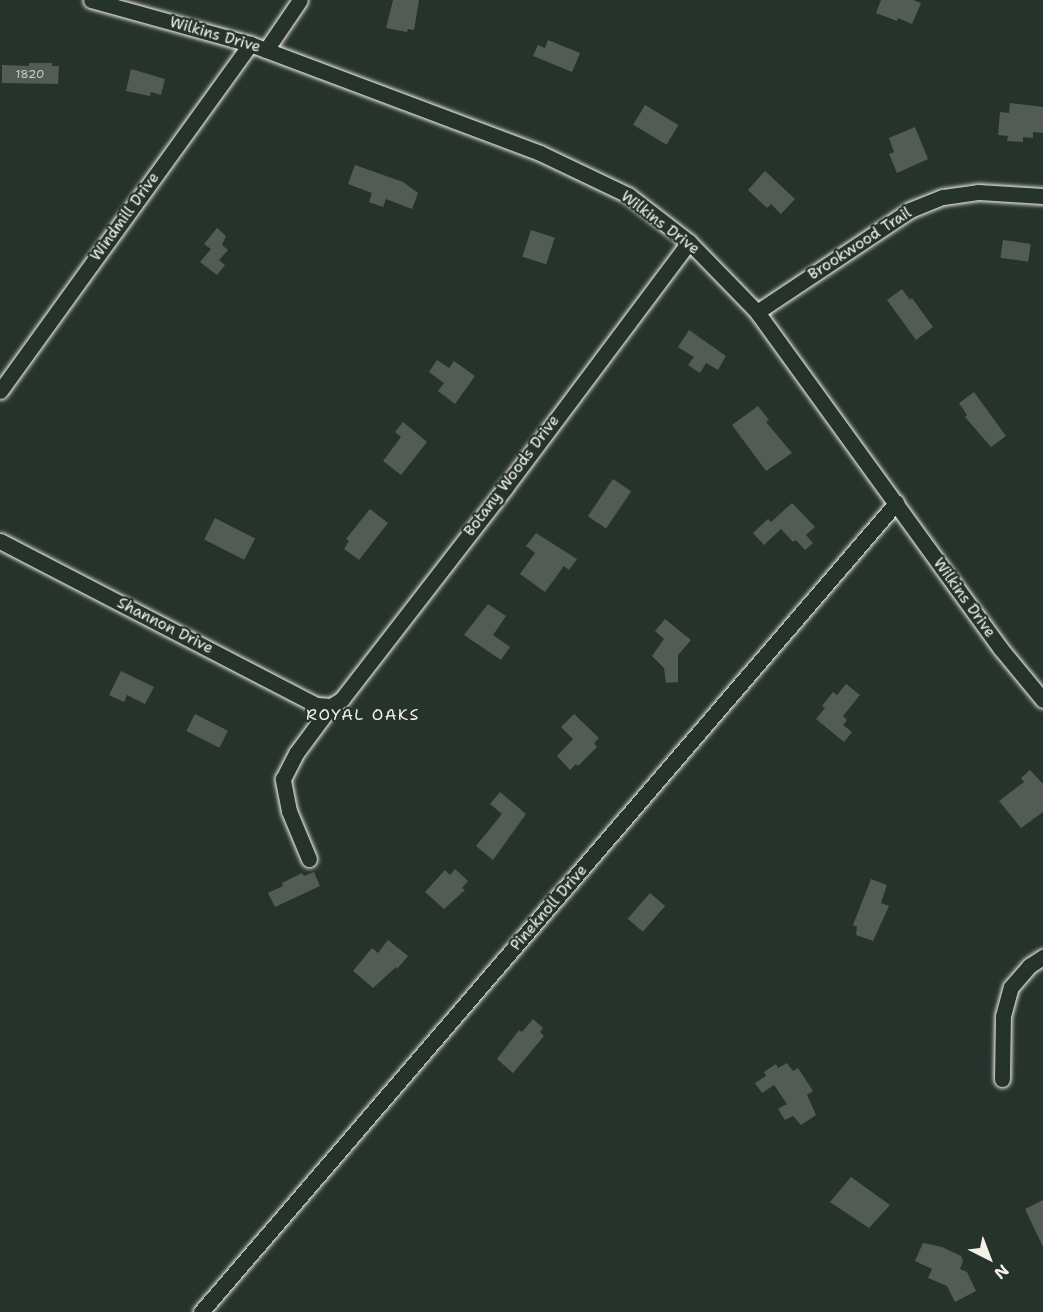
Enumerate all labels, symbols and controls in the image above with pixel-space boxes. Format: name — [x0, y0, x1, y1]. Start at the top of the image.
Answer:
street label: Wilkins Drive — [167, 13, 263, 57]
house number: 1820 — [16, 68, 44, 82]
street label: Windmill Drive — [87, 169, 163, 265]
street label: Wilkins Drive — [617, 188, 703, 258]
street label: Brookwood Trail — [805, 204, 915, 284]
street label: Botany Woods Drive — [461, 412, 563, 540]
street label: Wilkins Drive — [929, 555, 999, 641]
street label: Shannon Drive — [114, 594, 216, 658]
district label: ROYAL OAKS — [306, 705, 420, 725]
street label: Pineknoll Drive — [507, 862, 591, 954]
north arrow — [959, 1228, 1019, 1288]
text: N — [990, 1260, 1013, 1284]

